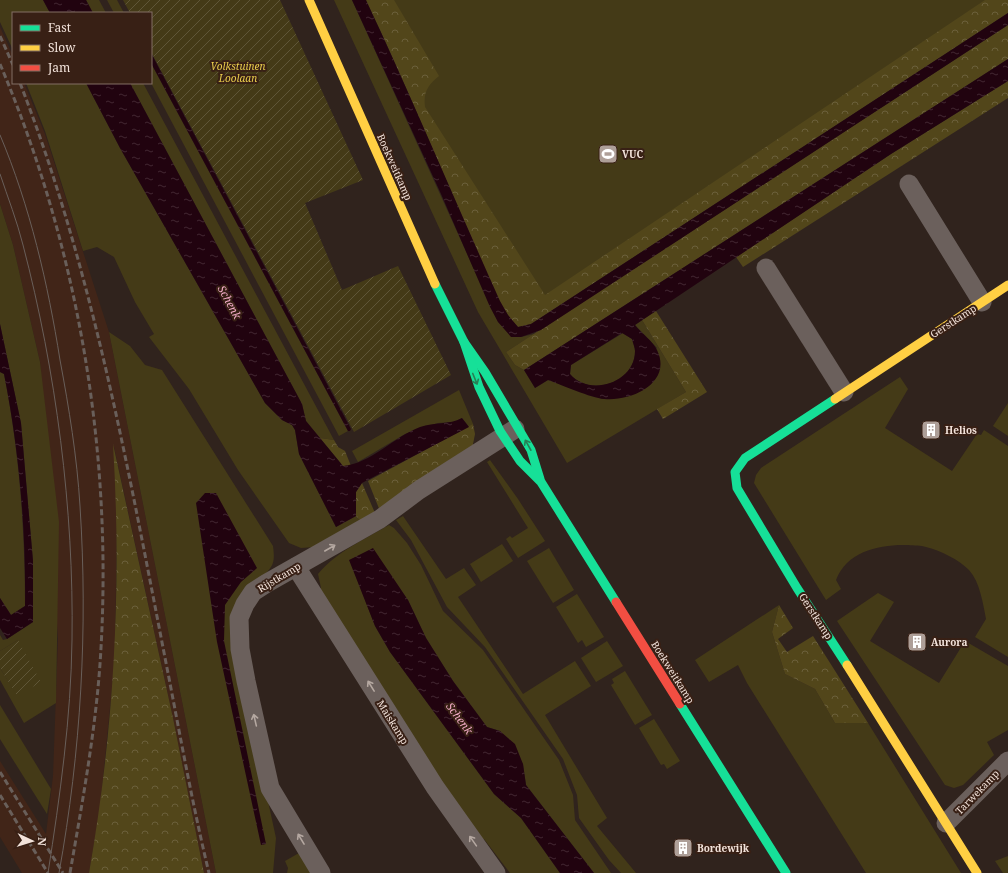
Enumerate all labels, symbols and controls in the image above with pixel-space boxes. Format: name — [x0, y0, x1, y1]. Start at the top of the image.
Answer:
legend — [12, 12, 152, 84]
text: Fast — [48, 19, 71, 36]
text: Slow — [48, 39, 76, 56]
text: Jam — [47, 59, 70, 76]
park label: Volkstuinen Loolaan — [211, 59, 265, 85]
street label: Boekweitkamp — [374, 132, 416, 202]
sports icon: VUC — [597, 143, 619, 165]
place label: VUC — [622, 147, 643, 161]
water label: Schenk — [215, 283, 246, 322]
street label: Gerstkamp — [927, 301, 979, 341]
one-way arrow — [471, 372, 479, 384]
building icon: Helios — [920, 419, 942, 441]
place label: Helios — [945, 423, 977, 437]
one-way arrow — [524, 439, 532, 451]
one-way arrow — [323, 543, 335, 551]
street label: Rijstkamp — [255, 559, 303, 595]
street label: Gerstkamp — [796, 590, 836, 642]
building icon: Aurora — [906, 631, 928, 653]
place label: Aurora — [931, 635, 967, 649]
street label: Boekweitkamp — [648, 638, 698, 706]
one-way arrow — [367, 681, 375, 692]
street label: Maiskamp — [374, 697, 412, 747]
water label: Schenk — [443, 699, 477, 738]
one-way arrow — [250, 713, 258, 726]
street label: Tarwekamp — [952, 767, 1002, 817]
north arrow — [12, 821, 52, 861]
one-way arrow — [296, 834, 304, 846]
one-way arrow — [469, 836, 477, 847]
text: N — [35, 837, 50, 847]
building icon: Bordewijk — [672, 837, 694, 859]
place label: Bordewijk — [697, 841, 750, 855]

